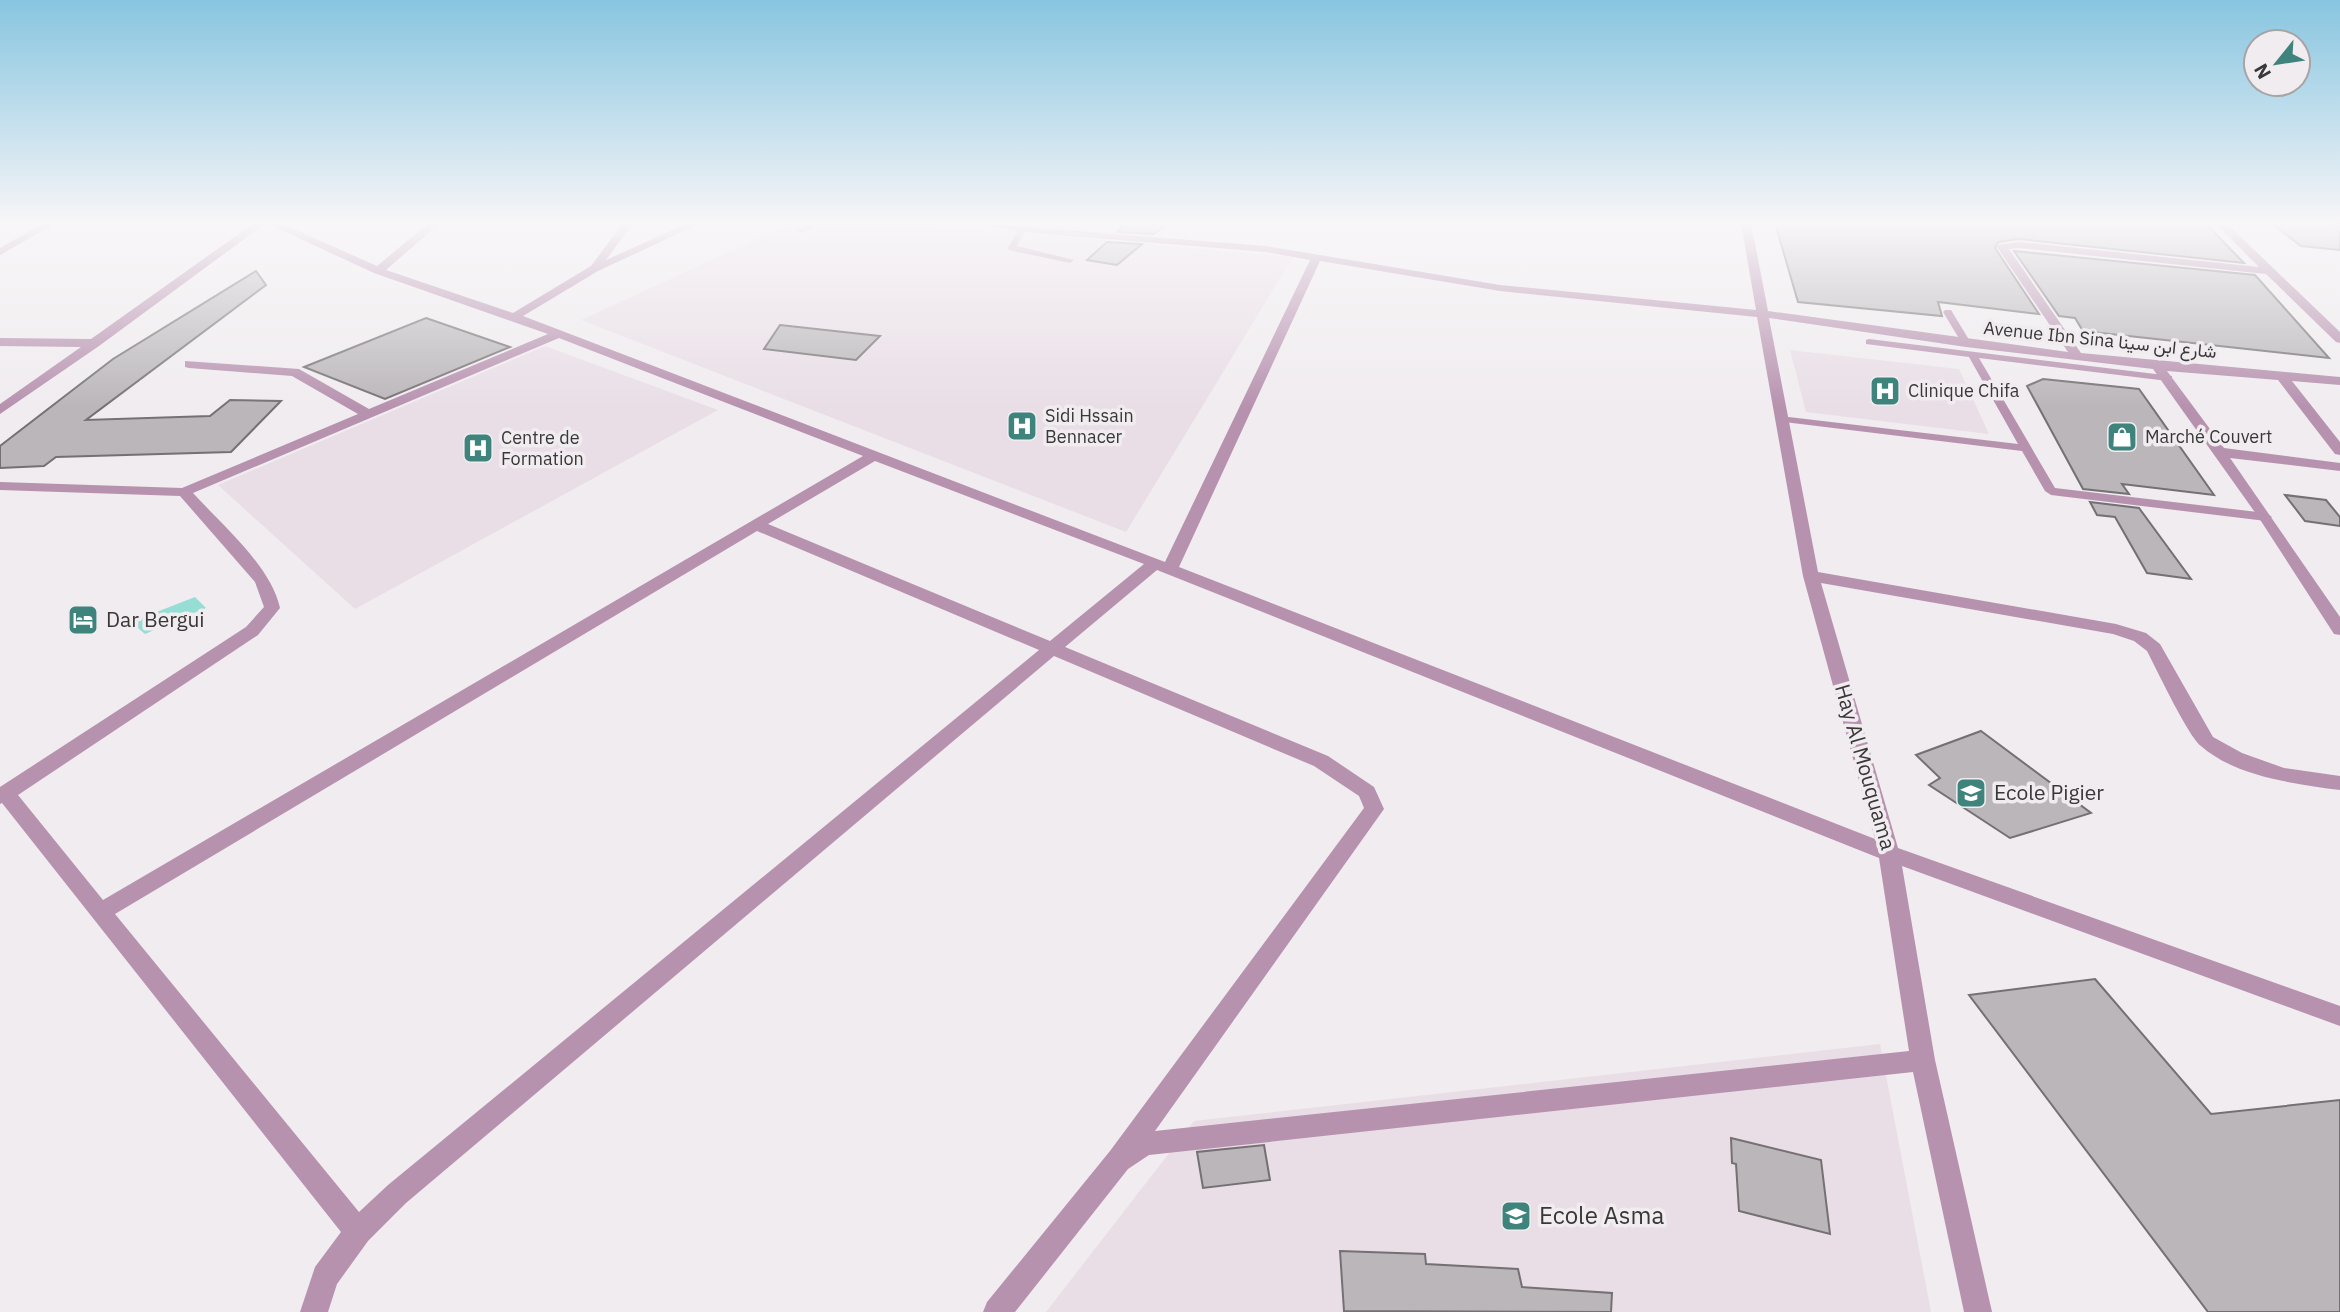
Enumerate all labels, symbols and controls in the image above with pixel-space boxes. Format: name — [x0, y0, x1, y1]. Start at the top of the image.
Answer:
north arrow — [2242, 28, 2312, 98]
text: N — [2248, 60, 2276, 83]
street label: Avenue Ibn Sina شارع ابن سينا — [1982, 316, 2218, 364]
hospital icon: Clinique Chifa — [1868, 374, 1902, 408]
place label: Clinique Chifa — [1908, 379, 2020, 402]
place label: Sidi Hssain Bennacer — [1045, 404, 1134, 448]
hospital icon: Sidi Hssain Bennacer — [1005, 409, 1039, 443]
shop icon: Marché Couvert — [2105, 420, 2139, 454]
place label: Marché Couvert — [2145, 425, 2272, 448]
place label: Centre de Formation — [501, 426, 584, 470]
hospital icon: Centre de Formation — [461, 431, 495, 465]
hotel icon: Dar Bergui — [66, 603, 100, 637]
place label: Dar Bergui — [106, 605, 205, 633]
street label: Hay Al Mouquama — [1829, 681, 1903, 853]
school or university icon: Ecole Pigier — [1954, 776, 1988, 810]
place label: Ecole Pigier — [1994, 778, 2104, 806]
school or university icon: Ecole Asma — [1499, 1199, 1533, 1233]
place label: Ecole Asma — [1539, 1199, 1665, 1231]

